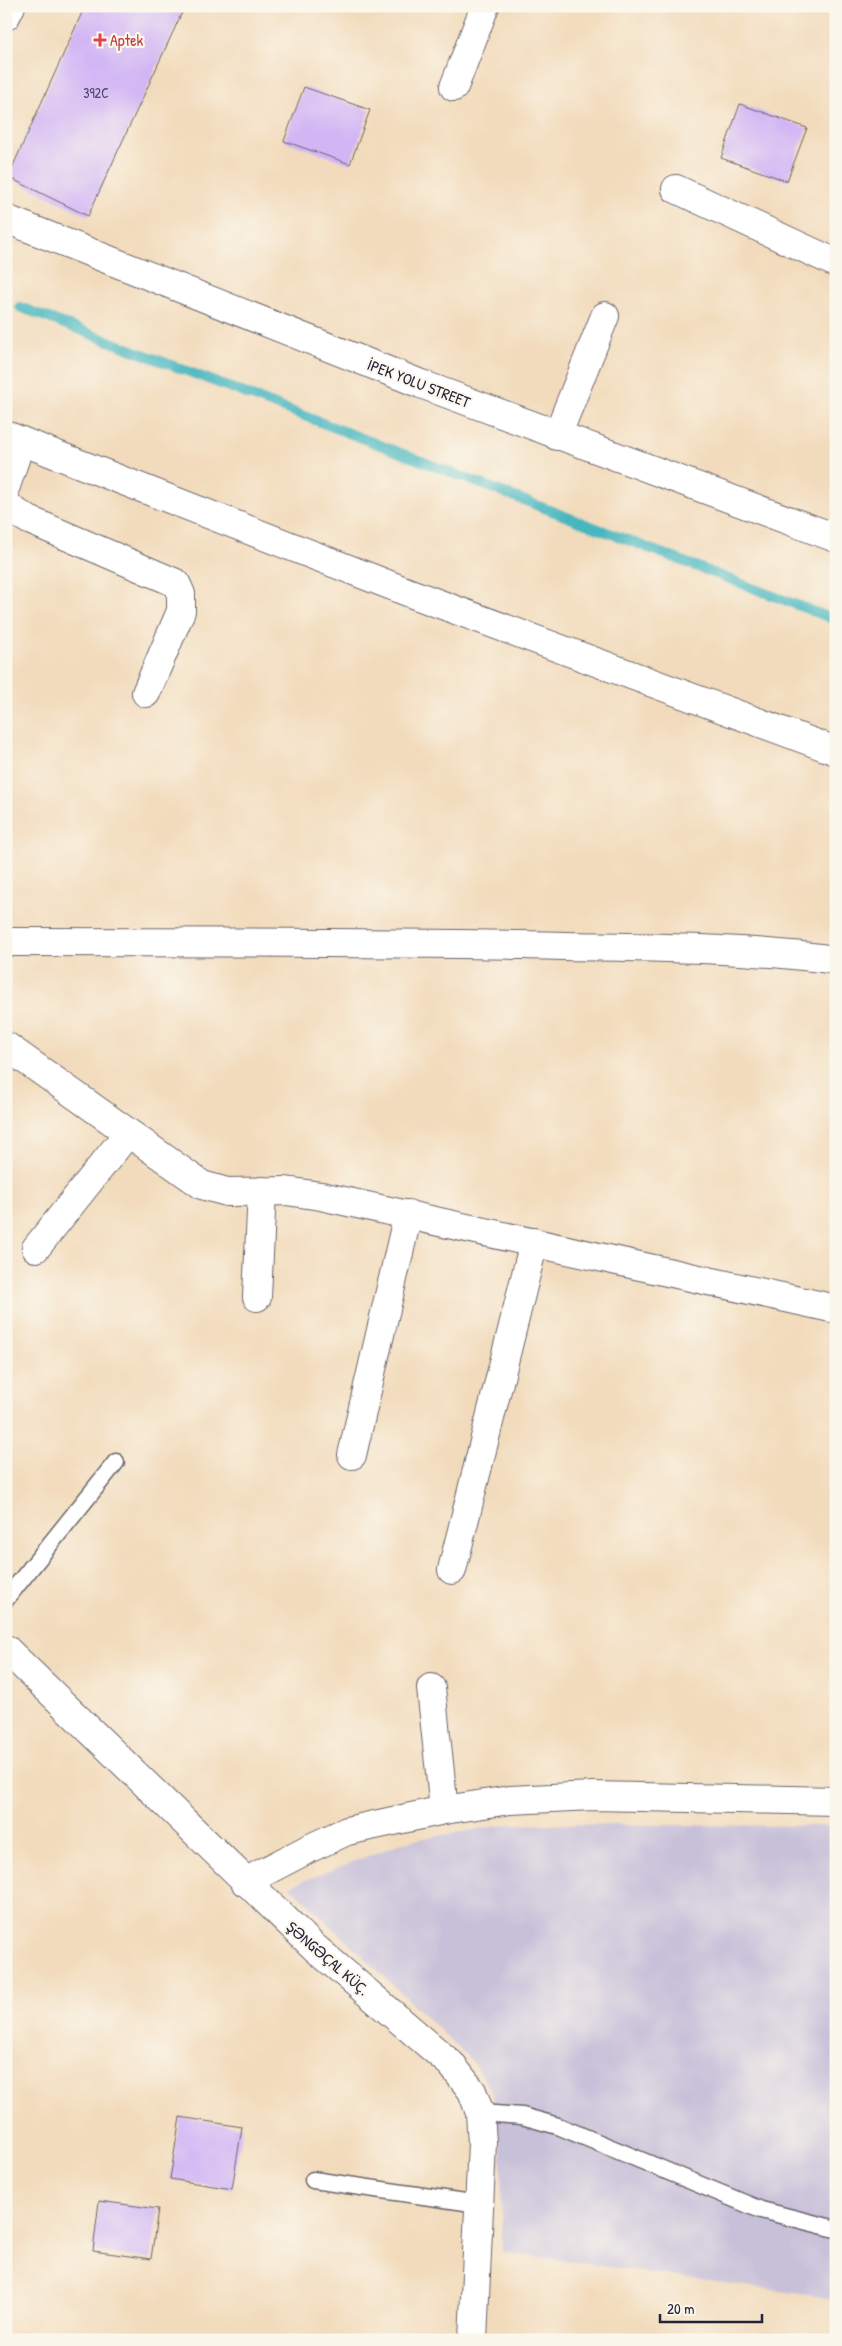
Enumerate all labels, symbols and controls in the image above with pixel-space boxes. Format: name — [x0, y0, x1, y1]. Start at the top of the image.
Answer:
place label: Aptek — [110, 29, 144, 51]
marker: Aptek — [94, 34, 106, 46]
house number: 392C — [83, 83, 109, 102]
street label: İPEK YOLU STREET — [364, 353, 474, 413]
street label: ŞƏNGƏÇAL KÜÇ. — [282, 1916, 374, 2000]
scale bar — [660, 2291, 762, 2323]
text: 20 m — [667, 2298, 694, 2319]

